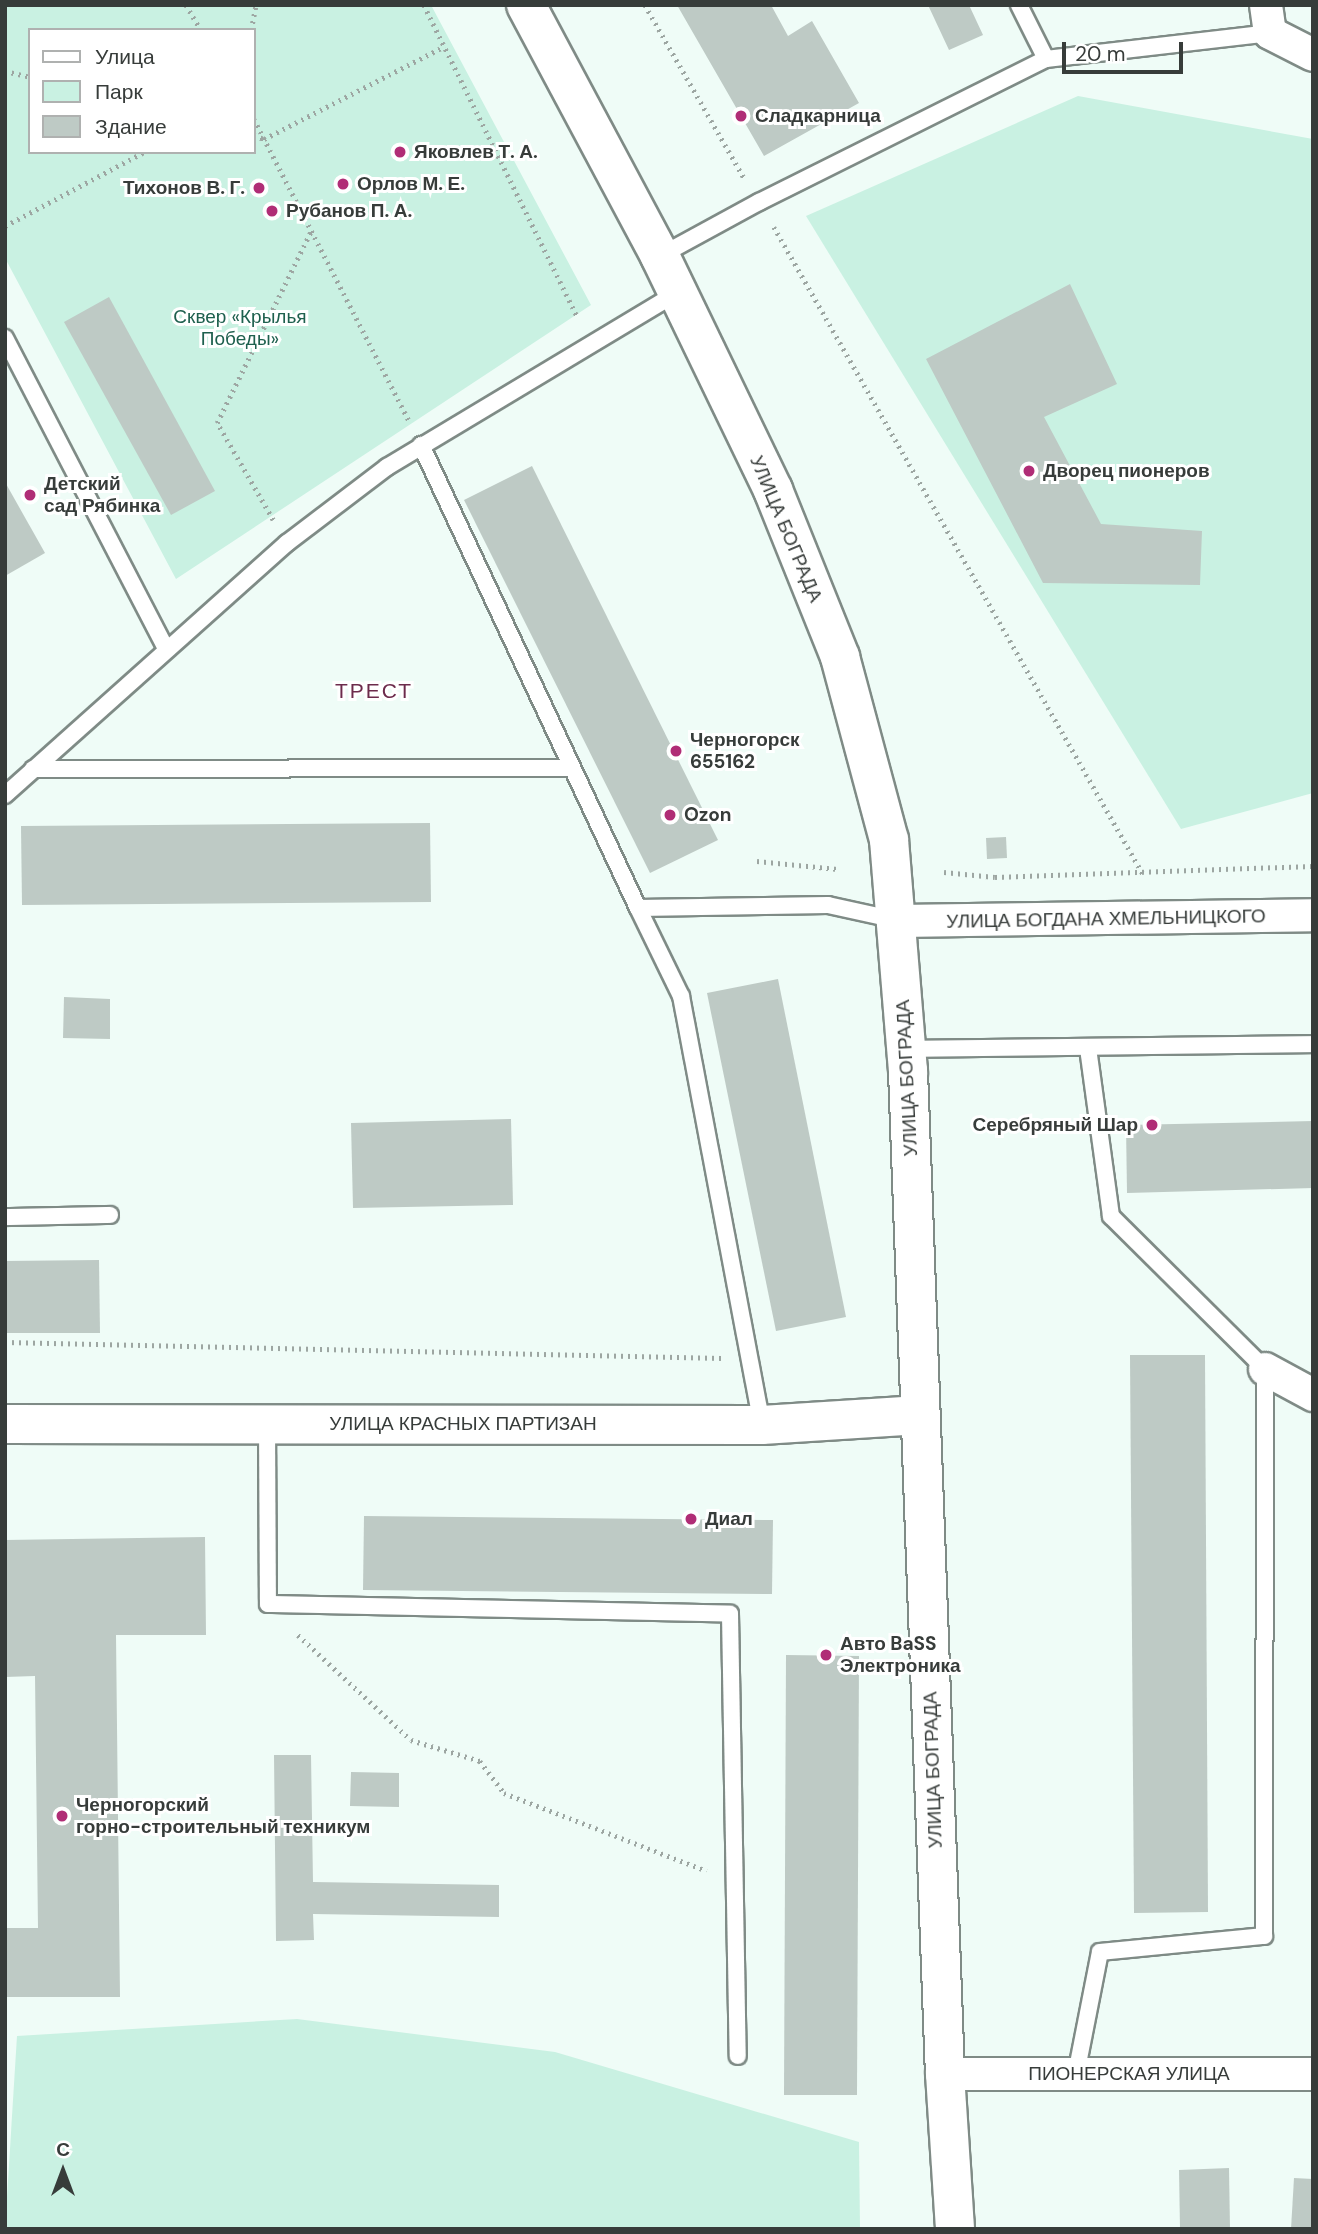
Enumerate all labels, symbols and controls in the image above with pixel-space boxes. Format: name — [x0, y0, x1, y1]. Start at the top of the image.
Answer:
legend — [28, 28, 256, 154]
scale bar — [1066, 28, 1187, 72]
text: 20 m — [1075, 40, 1126, 68]
text: Улица — [95, 43, 155, 71]
text: Парк — [95, 78, 143, 106]
place label: Сладкарница — [755, 105, 881, 127]
marker: Сладкарница — [733, 108, 749, 124]
text: Здание — [95, 113, 167, 141]
place label: Яковлев Т. А. — [414, 141, 538, 163]
marker: Яковлев Т. А. — [392, 144, 408, 160]
place label: Орлов М. Е. — [357, 173, 465, 195]
marker: Орлов М. Е. — [335, 176, 351, 192]
place label: Тихонов В. Г. — [123, 177, 245, 199]
marker: Тихонов В. Г. — [251, 180, 267, 196]
place label: Рубанов П. А. — [286, 200, 412, 222]
marker: Рубанов П. А. — [264, 203, 280, 219]
park label: Сквер «Крылья Победы» — [173, 306, 307, 350]
street label: УЛИЦА БОГРАДА — [745, 452, 827, 606]
place label: Дворец пионеров — [1043, 460, 1210, 482]
marker: Дворец пионеров — [1021, 463, 1037, 479]
place label: Детский сад Рябинка — [44, 473, 160, 517]
marker: Детский сад Рябинка — [22, 487, 38, 503]
district label: ТРЕСТ — [336, 678, 412, 704]
place label: Черногорск 655162 — [690, 729, 800, 773]
marker: Черногорск 655162 — [668, 743, 684, 759]
place label: Ozon — [684, 804, 732, 826]
marker: Ozon — [662, 807, 678, 823]
street label: УЛИЦА БОГДАНА ХМЕЛЬНИЦКОГО — [946, 905, 1266, 933]
street label: УЛИЦА БОГРАДА — [892, 999, 922, 1157]
place label: Серебряный Шар — [972, 1114, 1138, 1136]
marker: Серебряный Шар — [1144, 1117, 1160, 1133]
street label: УЛИЦА КРАСНЫХ ПАРТИЗАН — [329, 1413, 597, 1435]
place label: Диал — [705, 1508, 753, 1530]
marker: Диал — [683, 1511, 699, 1527]
place label: Авто BaSS Электроника — [840, 1633, 961, 1677]
marker: Авто BaSS Электроника — [818, 1647, 834, 1663]
street label: УЛИЦА БОГРАДА — [919, 1691, 947, 1849]
place label: Черногорский горно-строительный техникум — [76, 1794, 370, 1838]
marker: Черногорский горно-строительный техникум — [54, 1808, 70, 1824]
street label: ПИОНЕРСКАЯ УЛИЦА — [1028, 2063, 1230, 2085]
north arrow — [28, 2136, 98, 2206]
text: С — [56, 2137, 70, 2162]

